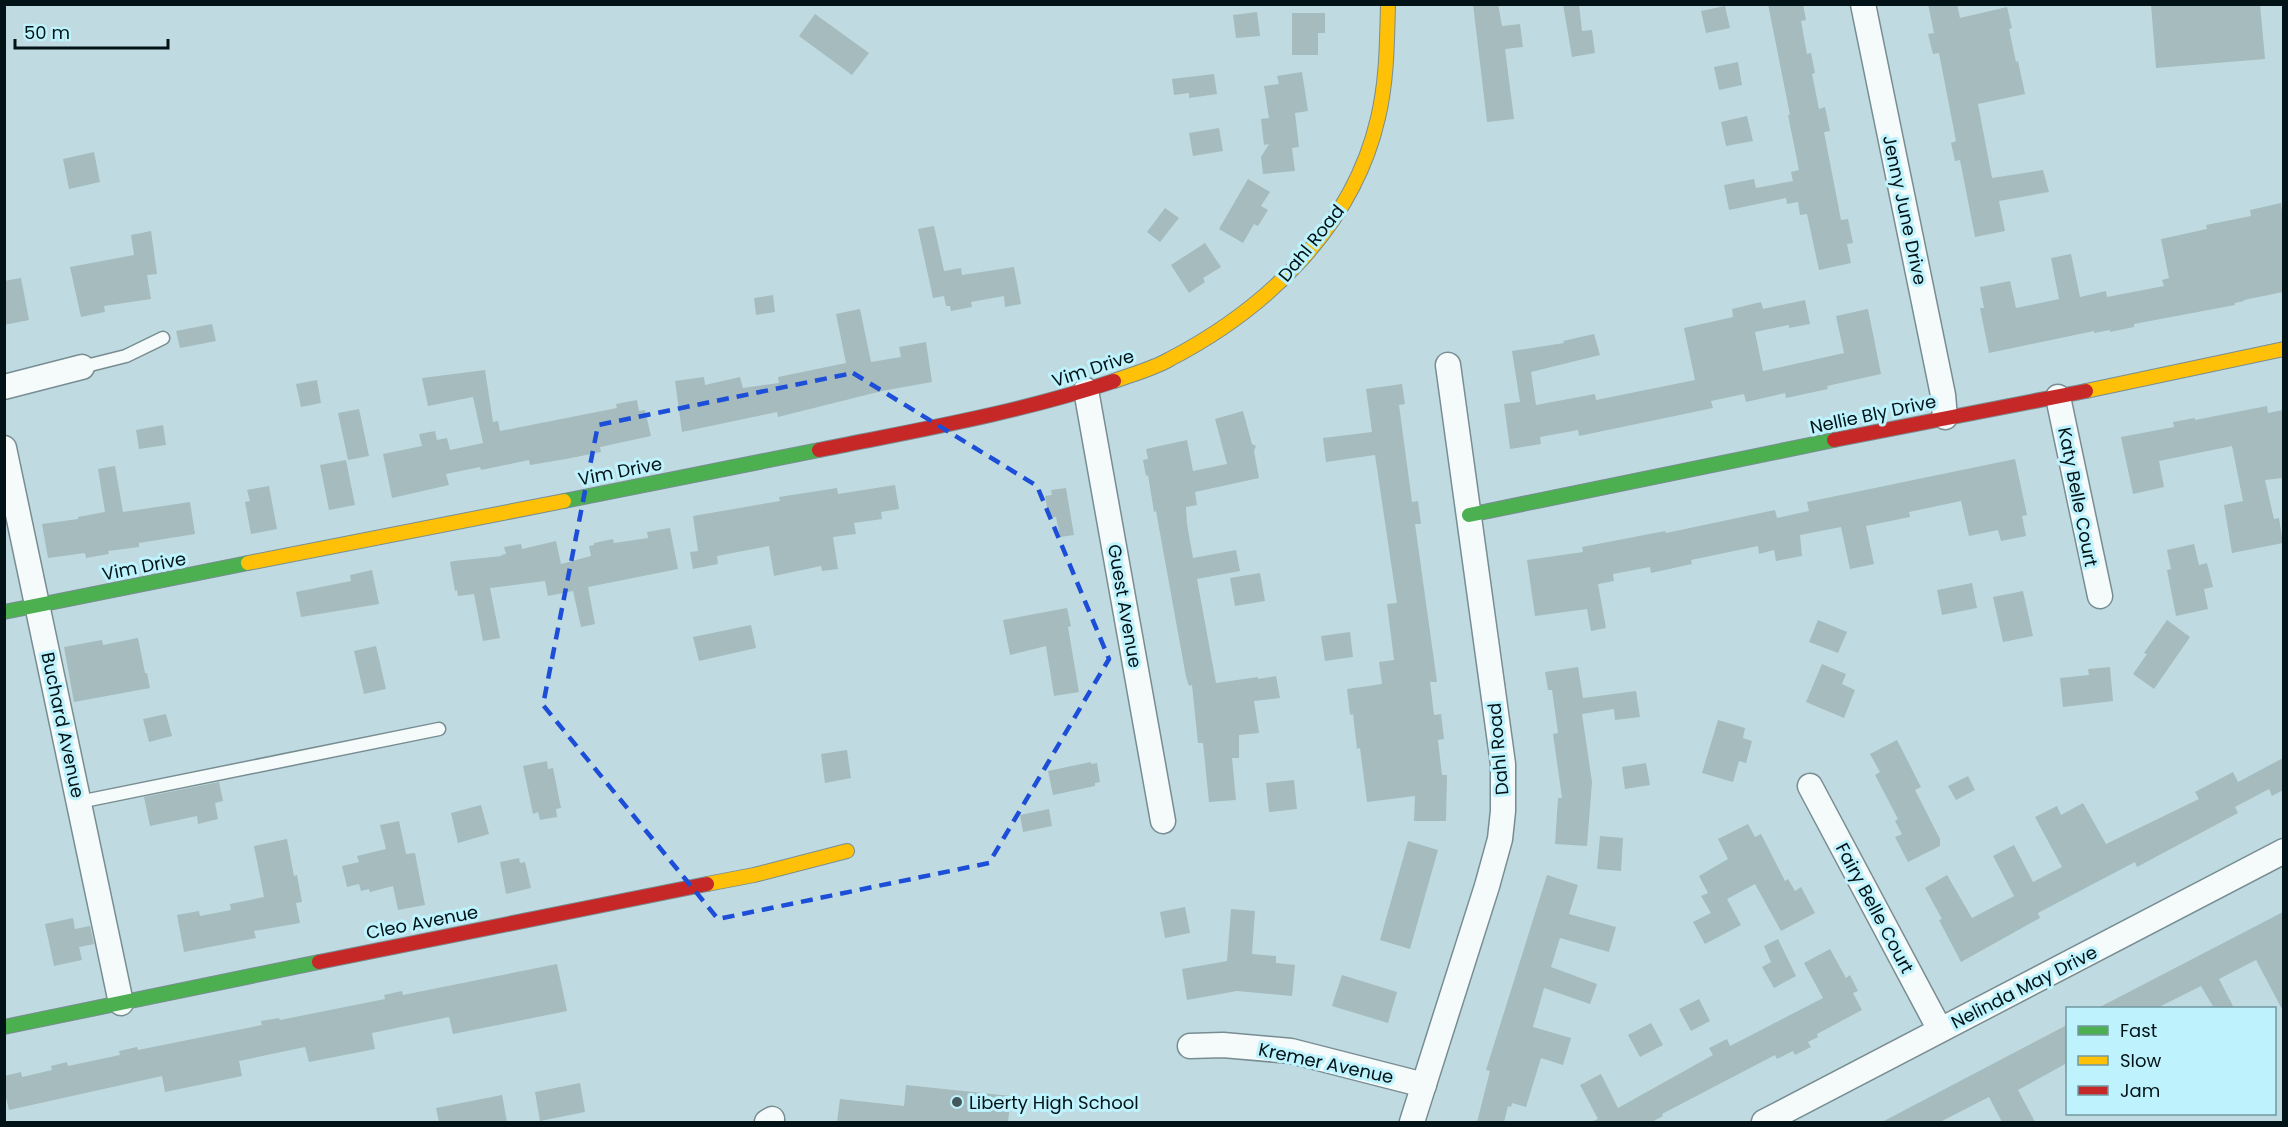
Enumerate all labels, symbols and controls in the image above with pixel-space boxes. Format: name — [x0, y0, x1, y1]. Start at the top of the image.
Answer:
scale bar — [15, 12, 168, 50]
text: 50 m — [24, 20, 70, 45]
street label: Jenny June Drive — [1877, 133, 1933, 287]
street label: Dahl Road — [1272, 199, 1350, 287]
street label: Vim Drive — [1049, 343, 1137, 393]
street label: Nellie Bly Drive — [1808, 388, 1938, 440]
street label: Katy Belle Court — [2052, 425, 2104, 569]
street label: Vim Drive — [576, 451, 664, 491]
street label: Guest Avenue — [1102, 542, 1148, 670]
street label: Vim Drive — [100, 546, 188, 586]
street label: Buchard Avenue — [35, 650, 91, 800]
street label: Dahl Road — [1482, 702, 1514, 796]
street label: Fairy Belle Court — [1830, 838, 1920, 978]
street label: Cleo Avenue — [364, 899, 480, 945]
street label: Nelinda May Drive — [1947, 939, 2101, 1035]
legend — [2066, 1007, 2276, 1115]
text: Fast — [2120, 1018, 2157, 1043]
street label: Kremer Avenue — [1256, 1036, 1396, 1090]
text: Slow — [2120, 1048, 2162, 1073]
text: Jam — [2120, 1078, 2160, 1103]
place label: Liberty High School — [969, 1090, 1139, 1115]
marker: Liberty High School — [950, 1095, 964, 1109]

